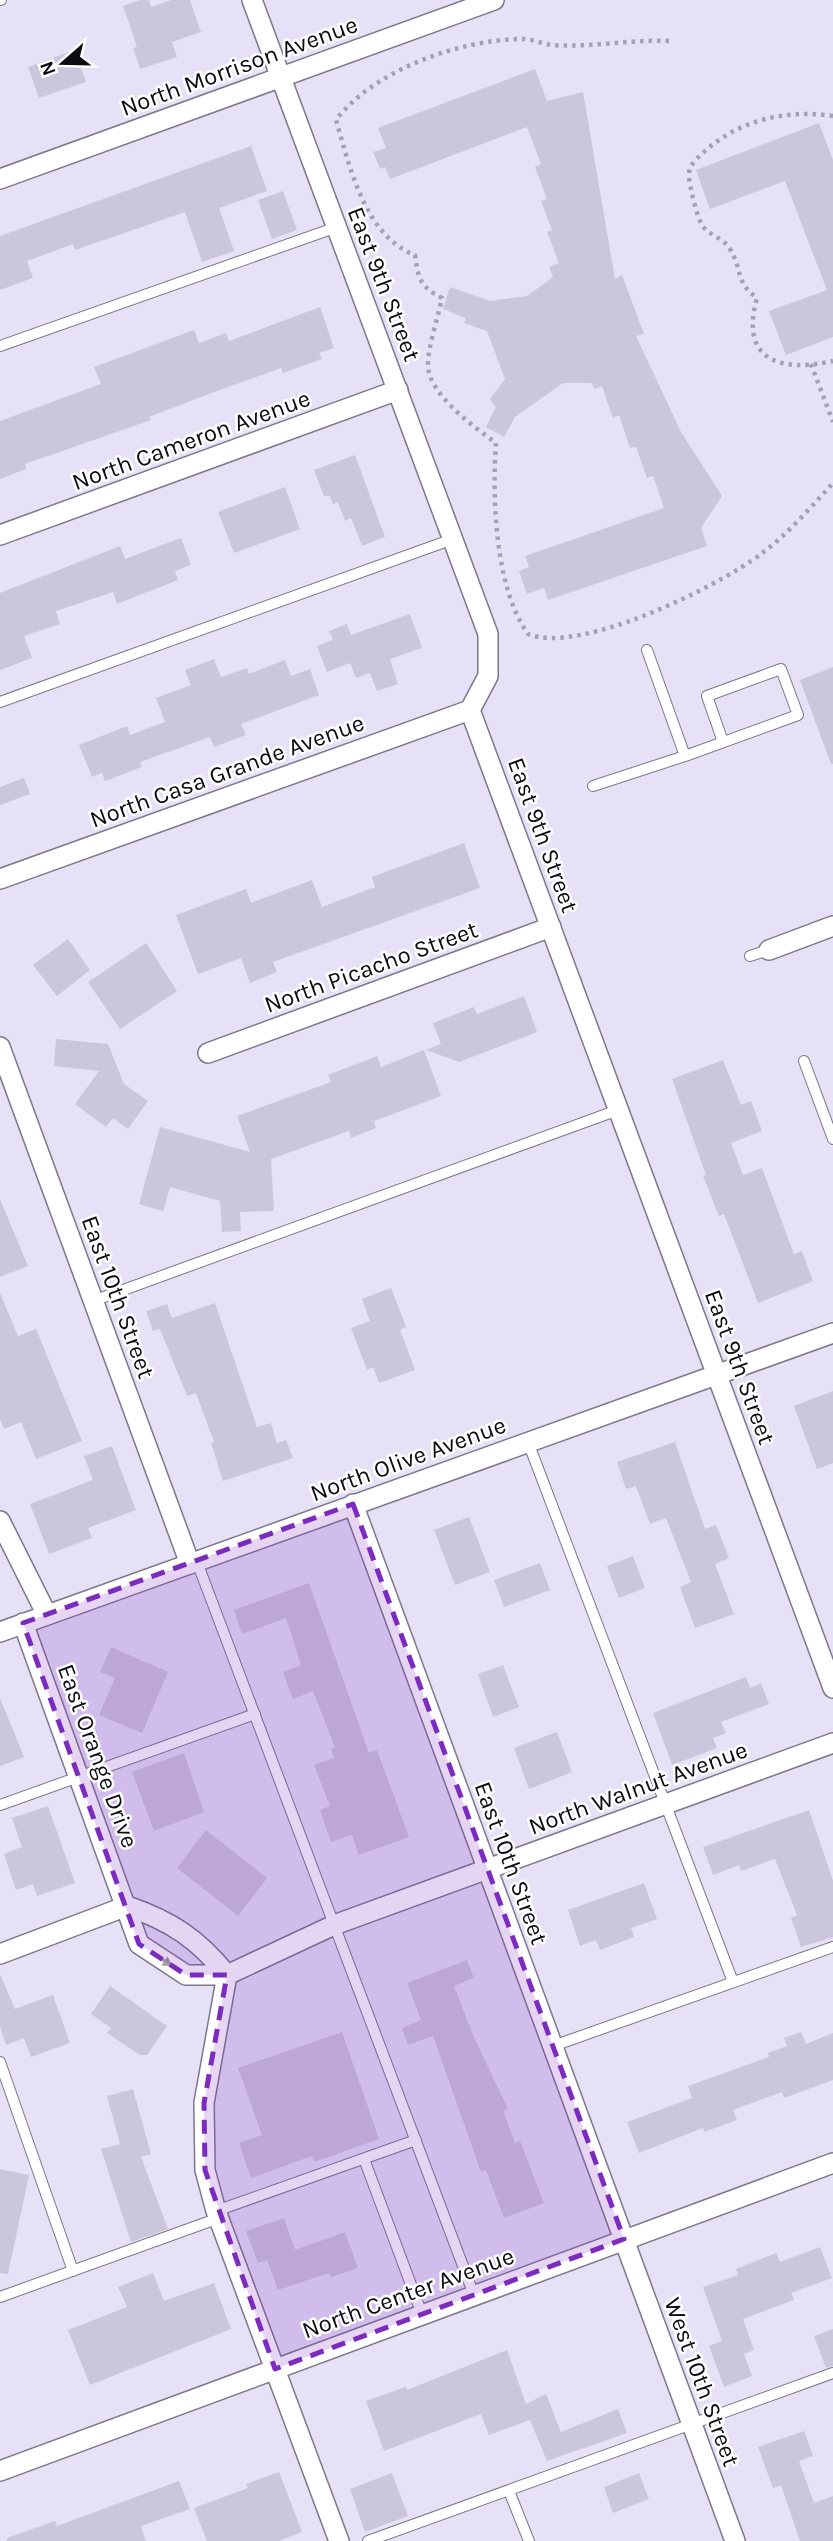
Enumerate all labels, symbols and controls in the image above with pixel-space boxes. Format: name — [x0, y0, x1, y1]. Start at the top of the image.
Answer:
street label: North Morrison Avenue — [117, 10, 361, 122]
north arrow — [28, 28, 98, 98]
text: N — [35, 58, 61, 79]
street label: East 9th Street — [342, 203, 426, 365]
street label: North Cameron Avenue — [68, 384, 314, 496]
street label: North Casa Grande Avenue — [86, 708, 368, 834]
street label: East 9th Street — [502, 754, 584, 916]
street label: North Picacho Street — [260, 915, 482, 1019]
street label: East 10th Street — [76, 1212, 160, 1382]
street label: East 9th Street — [699, 1286, 781, 1448]
street label: North Olive Avenue — [306, 1411, 510, 1507]
street label: East Orange Drive — [52, 1660, 144, 1852]
street label: North Walnut Avenue — [525, 1735, 751, 1841]
street label: East 10th Street — [469, 1778, 553, 1948]
one-way arrow — [154, 1953, 172, 1967]
street label: North Center Avenue — [298, 2242, 518, 2344]
street label: West 10th Street — [658, 2294, 746, 2470]

